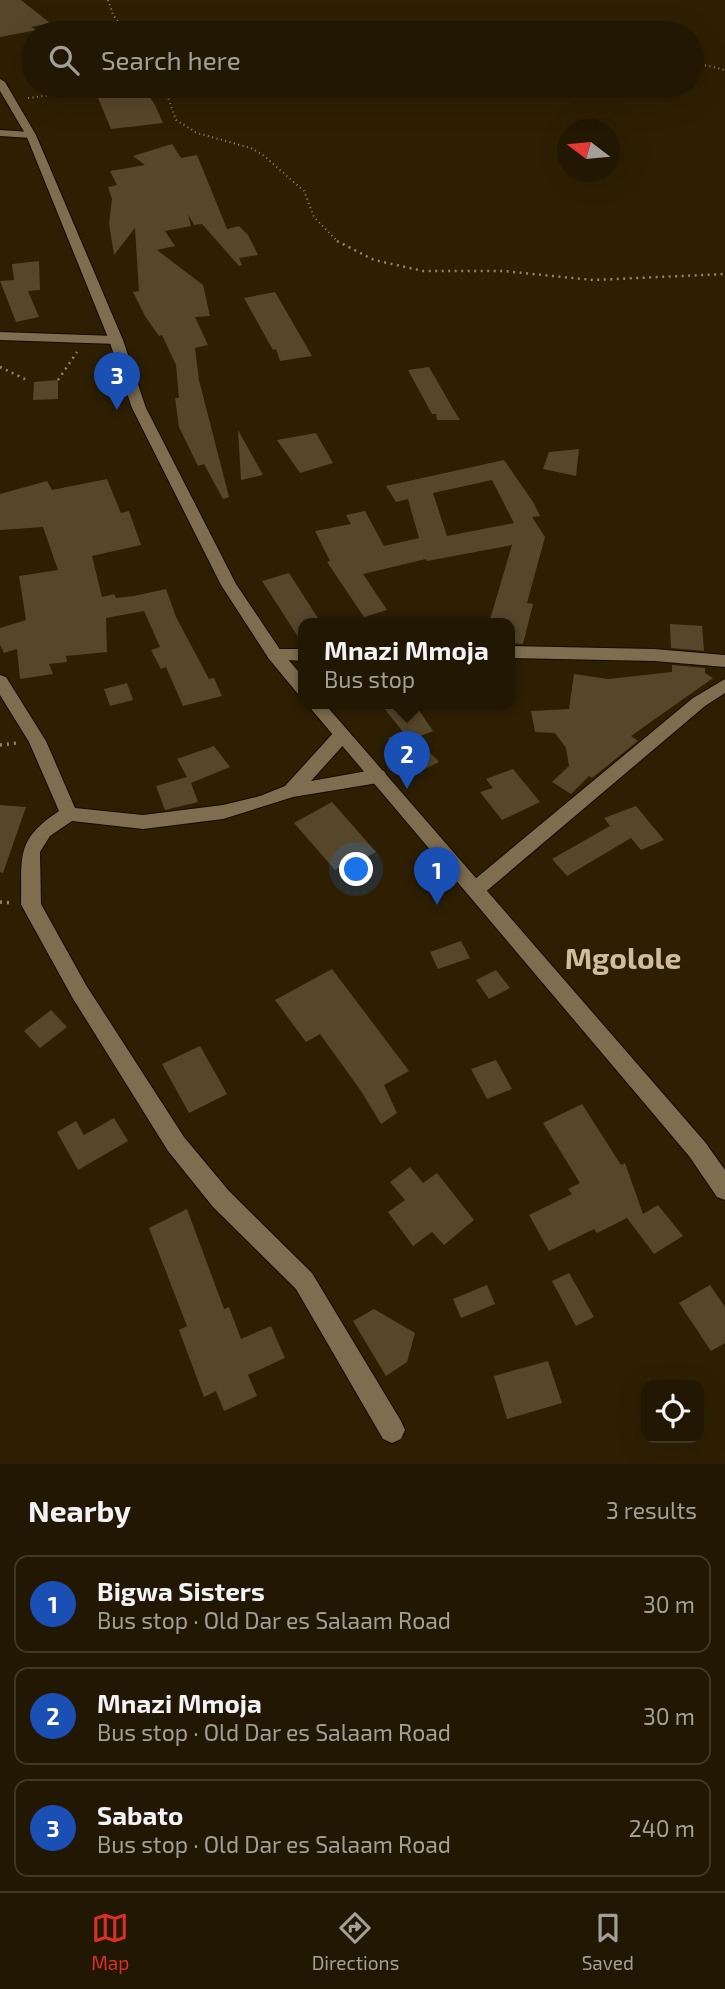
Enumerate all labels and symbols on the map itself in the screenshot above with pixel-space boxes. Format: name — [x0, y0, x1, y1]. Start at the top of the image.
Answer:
north arrow — [557, 119, 620, 182]
pin: 3 — [94, 352, 140, 410]
pin: 2 — [384, 731, 430, 789]
pin: 1 — [414, 847, 460, 905]
your location — [339, 852, 373, 886]
district label: Mgolole — [565, 939, 681, 975]

